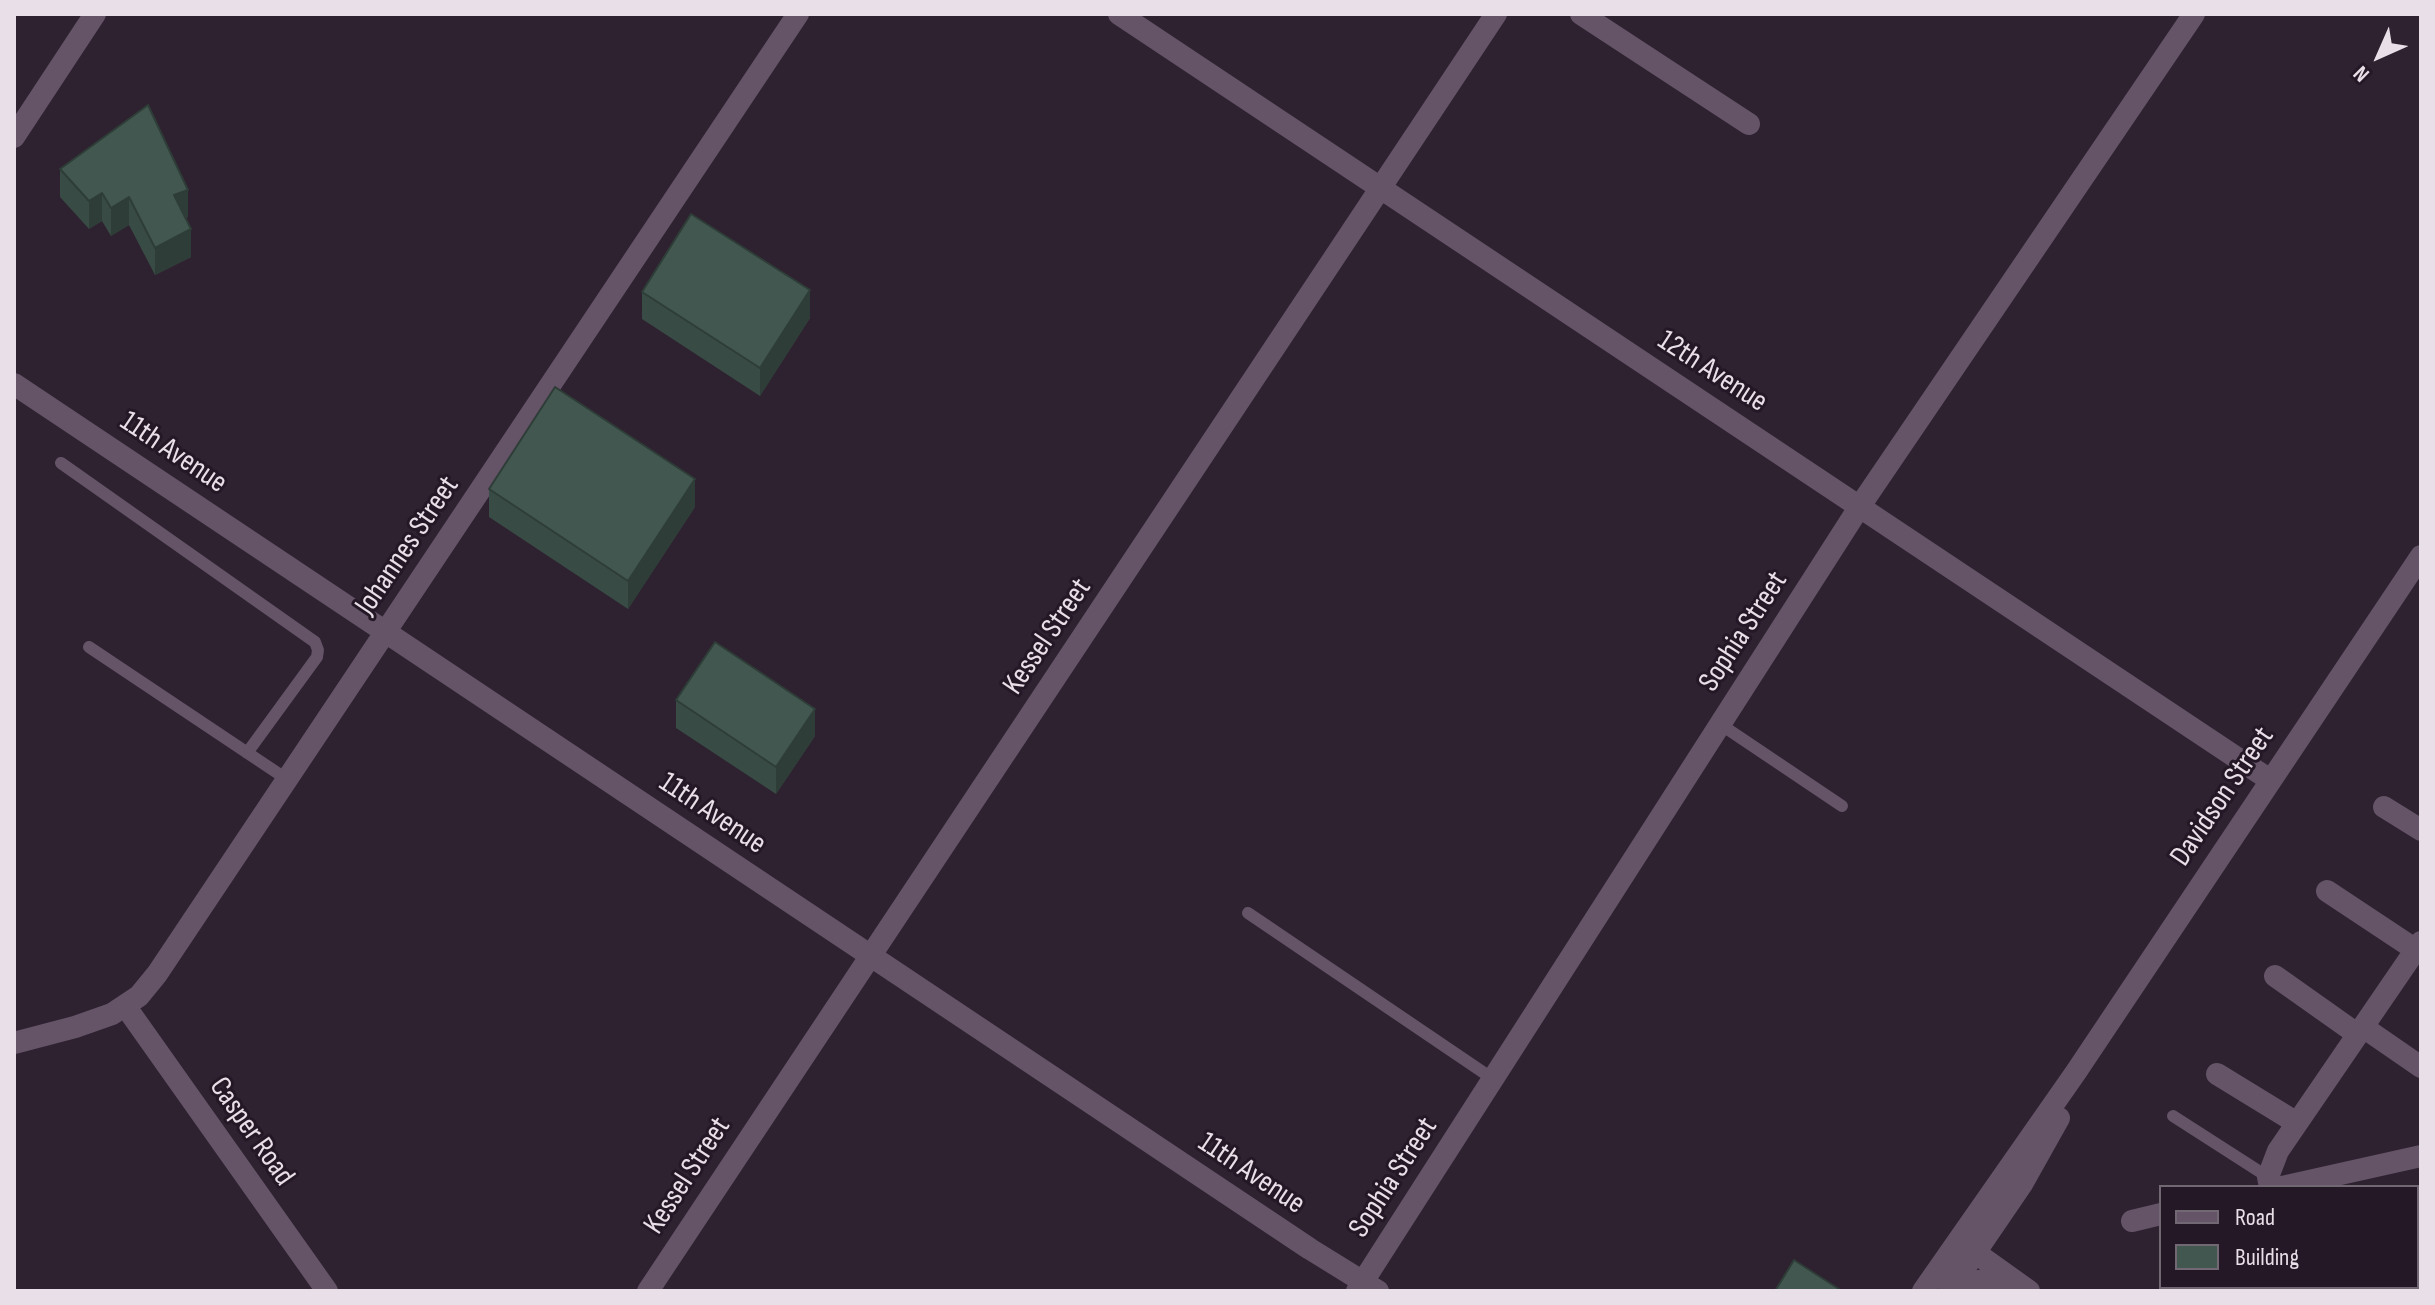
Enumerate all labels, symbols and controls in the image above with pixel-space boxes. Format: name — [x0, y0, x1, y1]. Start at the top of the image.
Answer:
north arrow — [2339, 16, 2419, 96]
text: N — [2348, 60, 2375, 87]
street label: 12th Avenue — [1650, 323, 1774, 421]
street label: 11th Avenue — [113, 404, 233, 502]
street label: Johannes Street — [348, 470, 468, 622]
street label: Sophia Street — [1692, 565, 1796, 699]
street label: Kessel Street — [996, 572, 1100, 702]
street label: Davidson Street — [2163, 721, 2283, 873]
street label: 11th Avenue — [652, 765, 772, 863]
street label: Casper Road — [201, 1071, 301, 1193]
street label: Kessel Street — [637, 1111, 739, 1241]
street label: Sophia Street — [1342, 1111, 1446, 1245]
street label: 11th Avenue — [1191, 1125, 1311, 1223]
legend — [2159, 1185, 2419, 1289]
text: Road — [2235, 1203, 2275, 1232]
text: Building — [2235, 1243, 2299, 1272]

